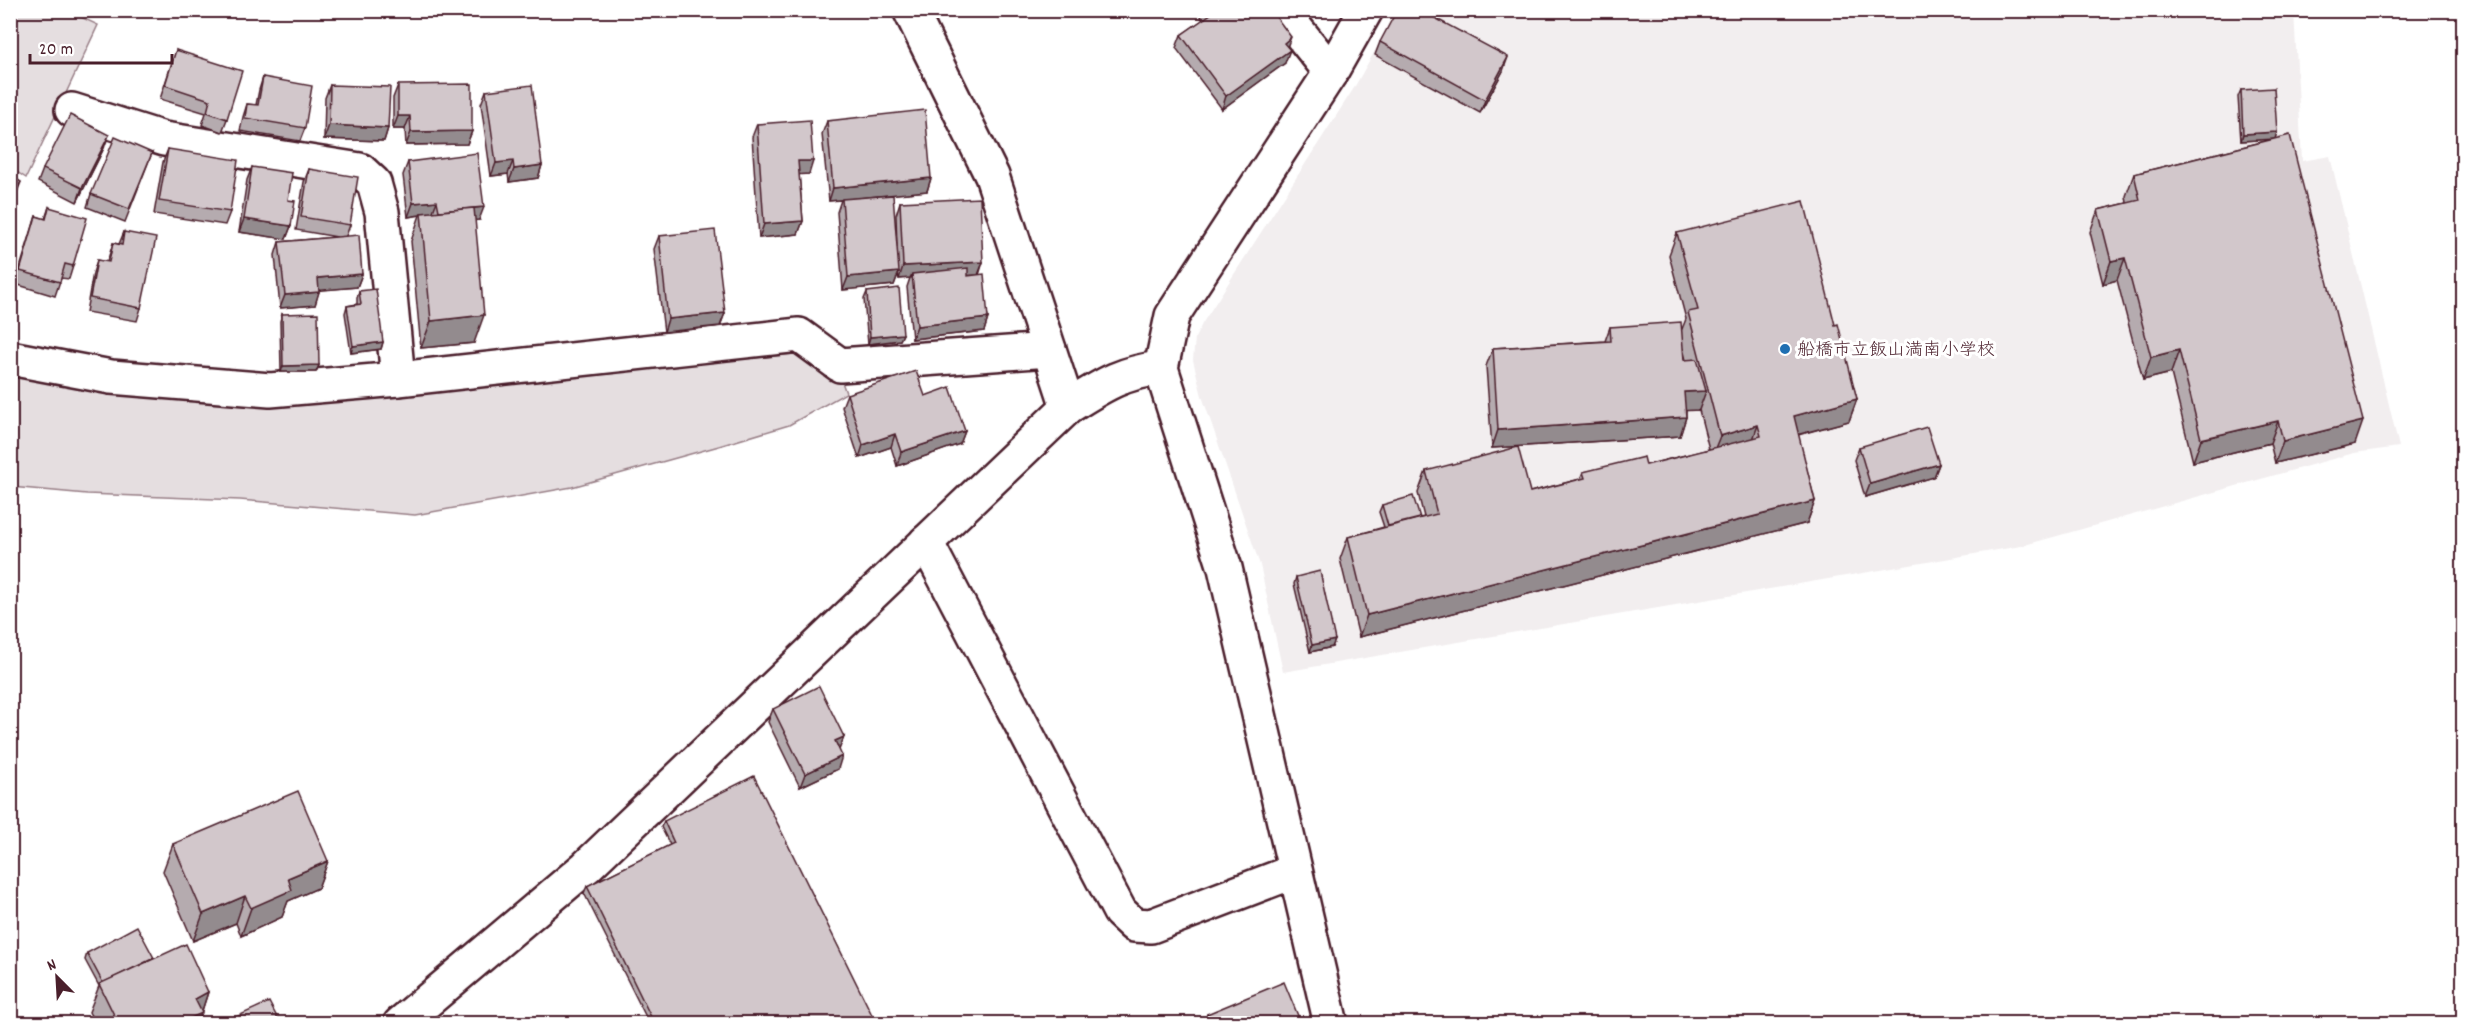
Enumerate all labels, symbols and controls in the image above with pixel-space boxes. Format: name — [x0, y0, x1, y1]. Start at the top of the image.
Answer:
scale bar — [30, 27, 172, 65]
text: 20 m — [39, 38, 73, 63]
place label: 船橋市立飯山満南小学校 — [1797, 339, 1995, 364]
marker: 船橋市立飯山満南小学校 — [1778, 342, 1792, 356]
north arrow — [27, 947, 87, 1007]
text: N — [44, 953, 60, 978]

